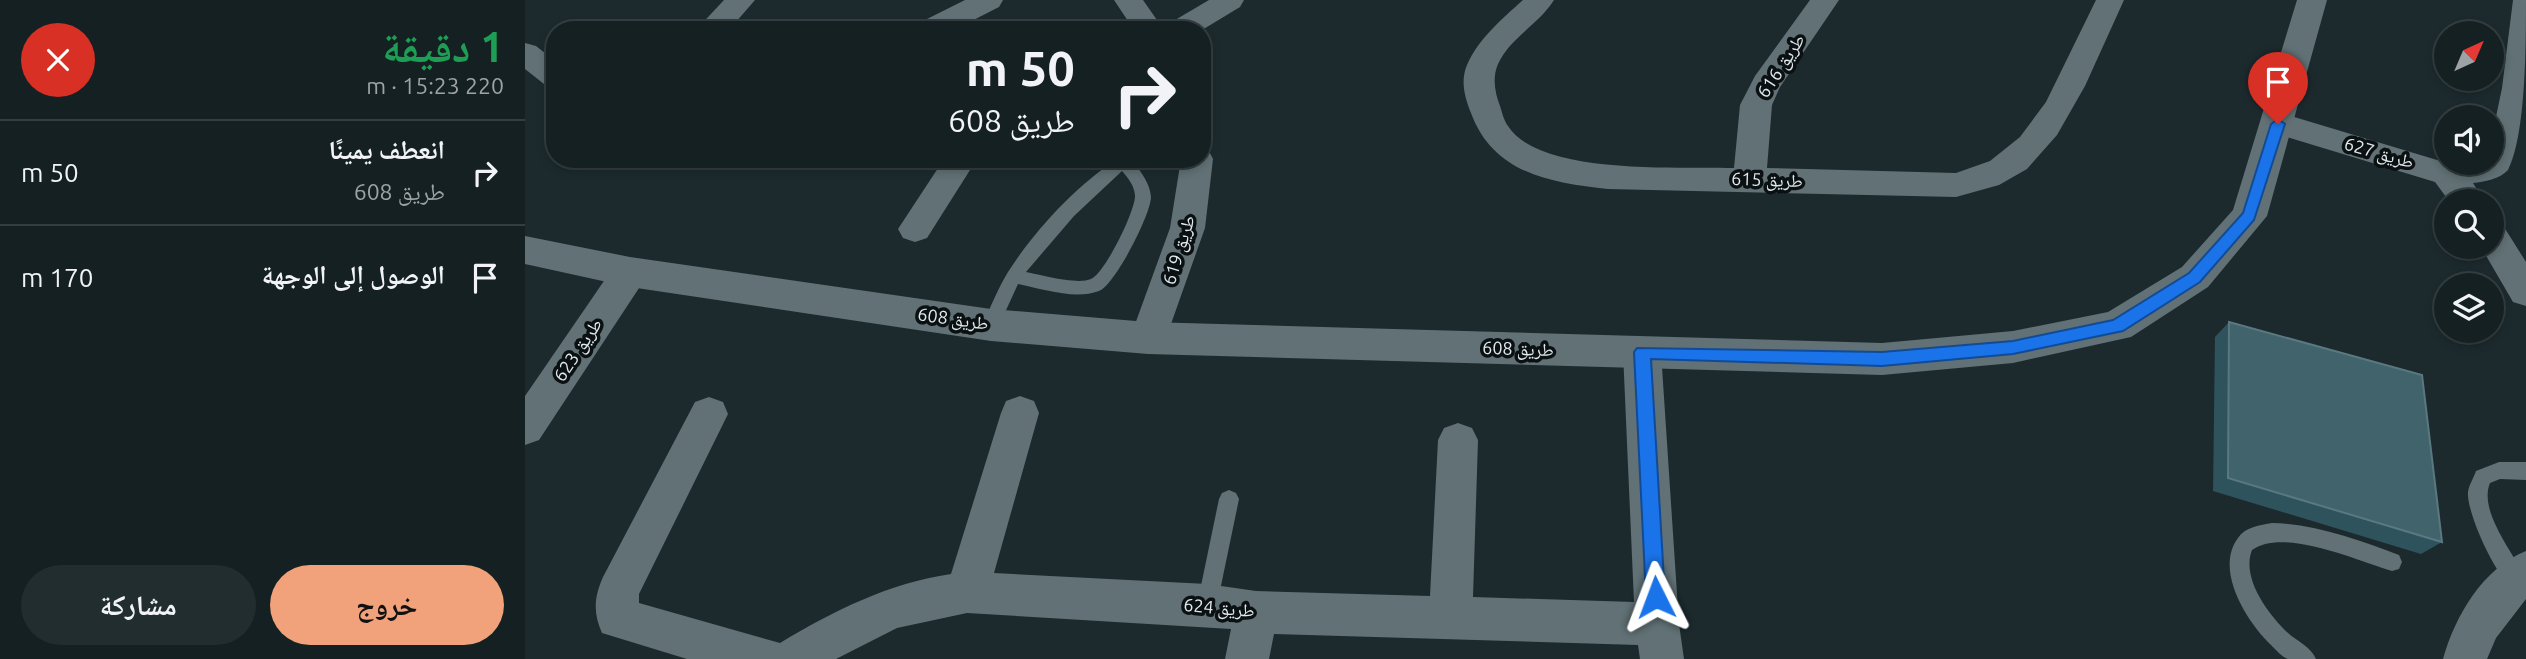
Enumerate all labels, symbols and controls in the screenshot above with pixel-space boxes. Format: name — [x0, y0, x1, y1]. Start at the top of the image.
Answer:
north arrow — [2434, 21, 2504, 91]
map controls — [2434, 21, 2504, 343]
button: close — [21, 23, 95, 97]
text: 1 دقيقة — [382, 23, 504, 70]
street label: طريق 616 — [1752, 30, 1810, 102]
text: 50 m — [966, 40, 1075, 95]
icon: right — [1099, 49, 1190, 140]
pin — [2248, 52, 2308, 124]
icon: arrive — [2259, 63, 2297, 101]
text: 220 m · 15:23 — [366, 73, 504, 98]
text: طريق 608 — [948, 102, 1075, 138]
button: sound — [2434, 105, 2504, 175]
street label: طريق 627 — [2342, 133, 2416, 173]
text: انعطف يمينًا — [329, 135, 445, 164]
icon: right — [466, 154, 504, 192]
text: 50 m — [21, 158, 79, 187]
street label: طريق 615 — [1731, 168, 1803, 192]
text: طريق 608 — [354, 179, 445, 204]
button: search — [2434, 189, 2504, 259]
street label: طريق 619 — [1158, 213, 1200, 287]
icon: arrive — [466, 259, 504, 297]
text: الوصول إلى الوجهة — [262, 260, 445, 289]
text: 170 m — [21, 263, 93, 292]
button: layers — [2434, 273, 2504, 343]
street label: طريق 608 — [916, 303, 990, 335]
street label: طريق 623 — [549, 314, 607, 386]
street label: طريق 608 — [1482, 337, 1554, 361]
position arrow — [1619, 560, 1693, 634]
button: مشاركة — [21, 565, 256, 645]
button: خروج — [270, 565, 504, 645]
street label: طريق 624 — [1182, 594, 1256, 622]

